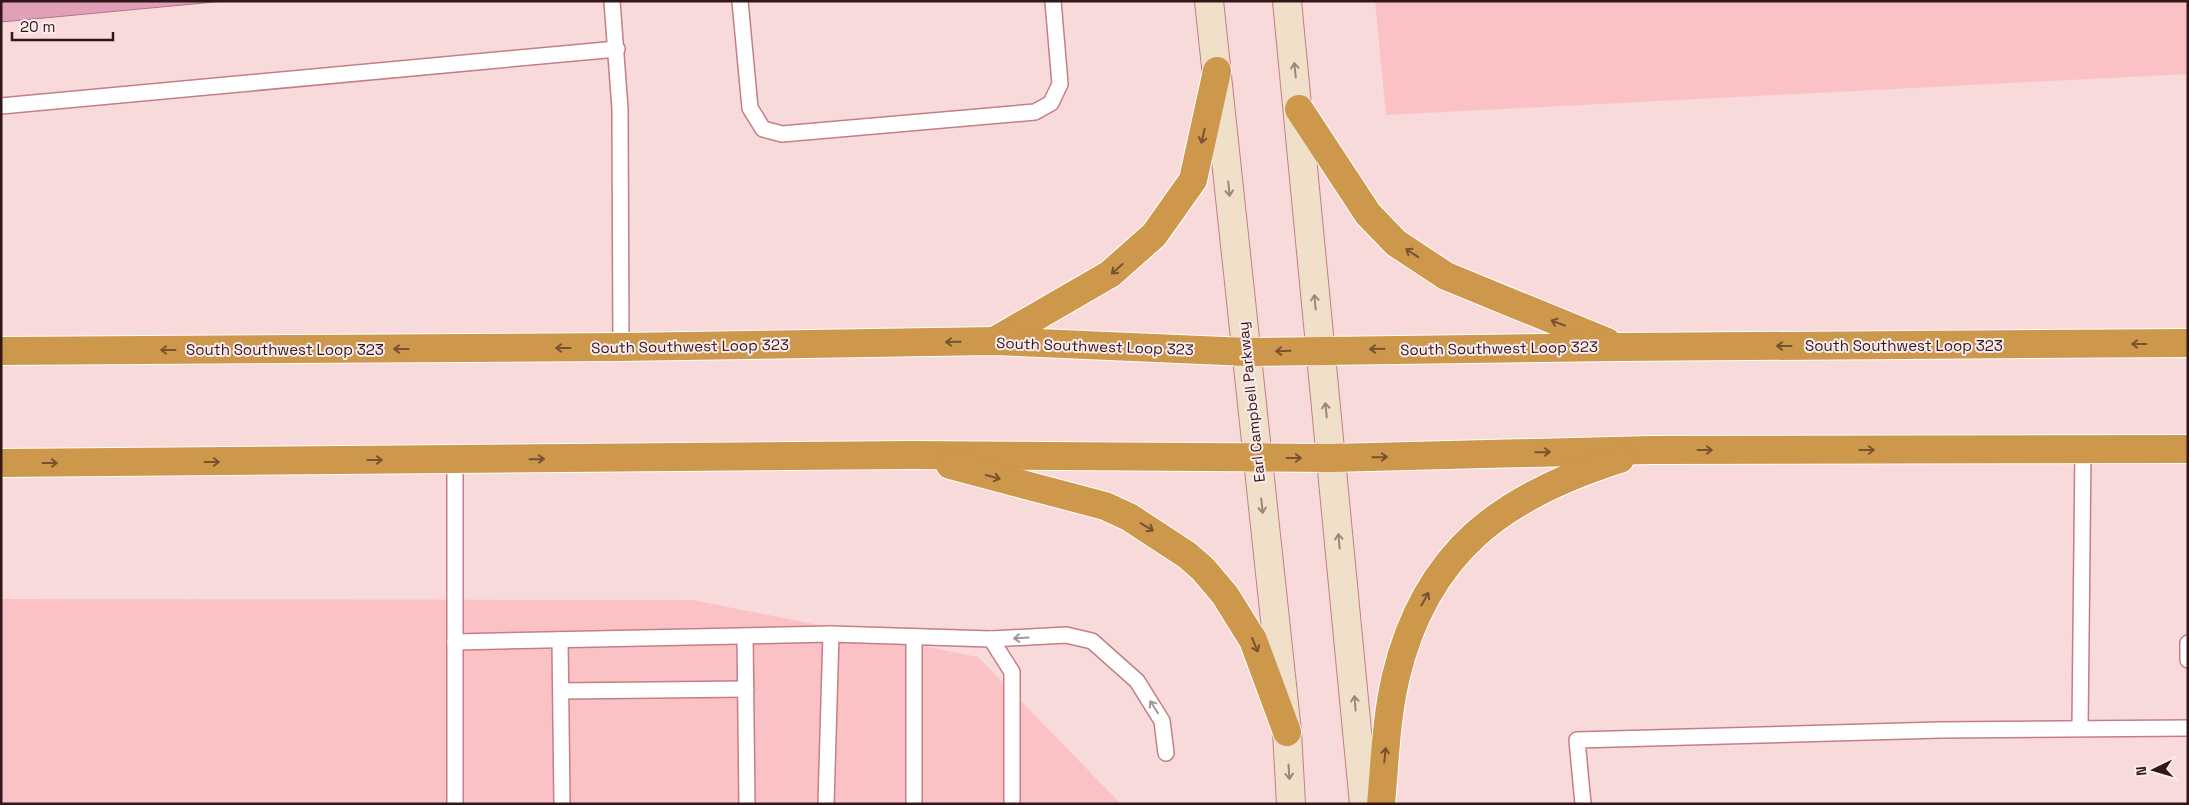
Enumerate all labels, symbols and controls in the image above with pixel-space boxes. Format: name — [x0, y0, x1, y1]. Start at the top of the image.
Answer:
scale bar — [12, 10, 114, 42]
text: 20 m — [20, 17, 55, 36]
one-way arrow — [1290, 62, 1299, 78]
one-way arrow — [1198, 128, 1207, 144]
one-way arrow — [1225, 181, 1234, 197]
one-way arrow — [1405, 248, 1419, 258]
one-way arrow — [1110, 263, 1123, 274]
one-way arrow — [1311, 294, 1320, 310]
one-way arrow — [1551, 318, 1566, 327]
street label: Earl Campbell Parkway — [1233, 321, 1269, 483]
street label: South Southwest Loop 323 — [996, 333, 1194, 359]
street label: South Southwest Loop 323 — [591, 335, 789, 357]
street label: South Southwest Loop 323 — [1805, 336, 2003, 355]
one-way arrow — [945, 337, 961, 346]
street label: South Southwest Loop 323 — [1400, 337, 1598, 359]
one-way arrow — [2131, 339, 2148, 349]
street label: South Southwest Loop 323 — [186, 340, 384, 359]
one-way arrow — [1776, 341, 1792, 351]
one-way arrow — [555, 343, 572, 353]
one-way arrow — [393, 344, 409, 354]
one-way arrow — [160, 345, 176, 355]
one-way arrow — [1369, 345, 1385, 354]
one-way arrow — [1275, 346, 1292, 356]
one-way arrow — [1321, 402, 1331, 418]
one-way arrow — [1696, 445, 1713, 455]
one-way arrow — [1859, 445, 1875, 455]
one-way arrow — [1534, 448, 1550, 457]
one-way arrow — [1372, 452, 1388, 461]
one-way arrow — [1286, 453, 1302, 463]
one-way arrow — [529, 454, 545, 464]
one-way arrow — [366, 455, 383, 465]
one-way arrow — [204, 457, 220, 467]
one-way arrow — [42, 458, 58, 468]
one-way arrow — [984, 473, 1000, 482]
one-way arrow — [1257, 498, 1267, 514]
one-way arrow — [1139, 523, 1153, 533]
one-way arrow — [1334, 533, 1344, 549]
one-way arrow — [1420, 592, 1430, 607]
one-way arrow — [1014, 633, 1030, 642]
one-way arrow — [1251, 637, 1260, 652]
one-way arrow — [1350, 695, 1360, 711]
one-way arrow — [1148, 700, 1159, 714]
north arrow — [2129, 745, 2179, 795]
one-way arrow — [1380, 748, 1390, 764]
one-way arrow — [1285, 764, 1294, 780]
text: N — [2132, 766, 2150, 777]

